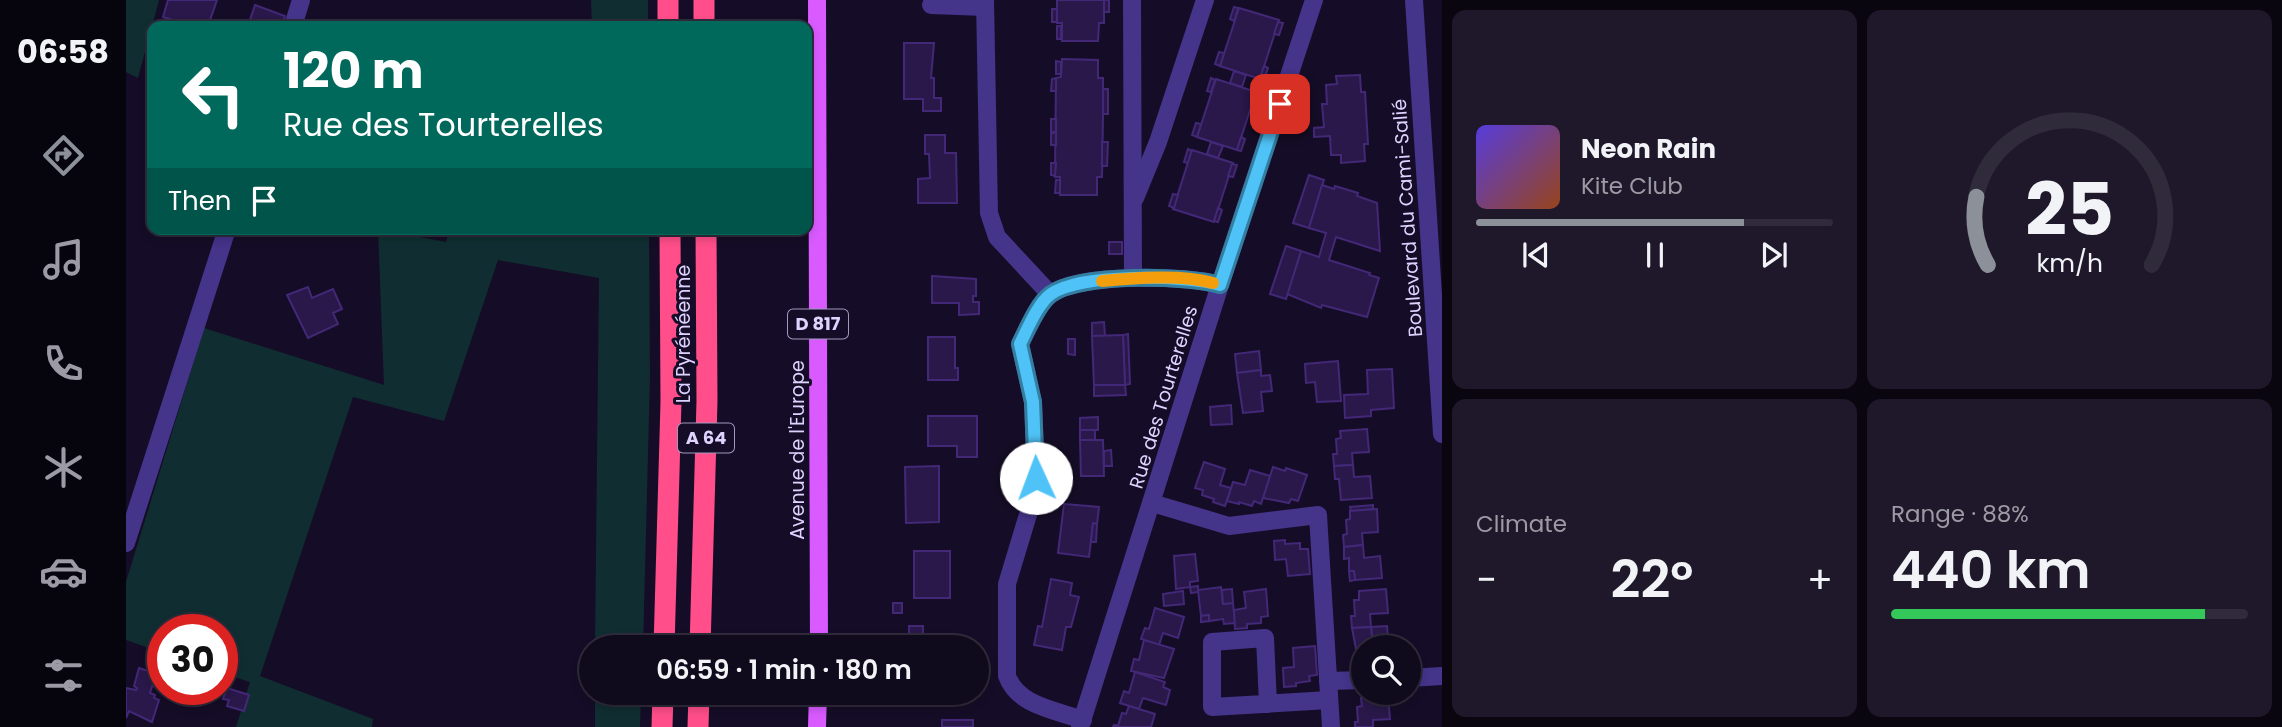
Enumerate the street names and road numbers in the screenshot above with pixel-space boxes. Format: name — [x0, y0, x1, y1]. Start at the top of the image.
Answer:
street label: Boulevard du Cami-Salié — [1386, 98, 1429, 338]
street label: La Pyrénéenne — [670, 265, 697, 403]
street label: Rue des Tourterelles — [1123, 302, 1204, 492]
road number: D 817 — [788, 310, 848, 338]
street label: Avenue de l'Europe — [784, 360, 811, 540]
road number: A 64 — [678, 424, 734, 452]

